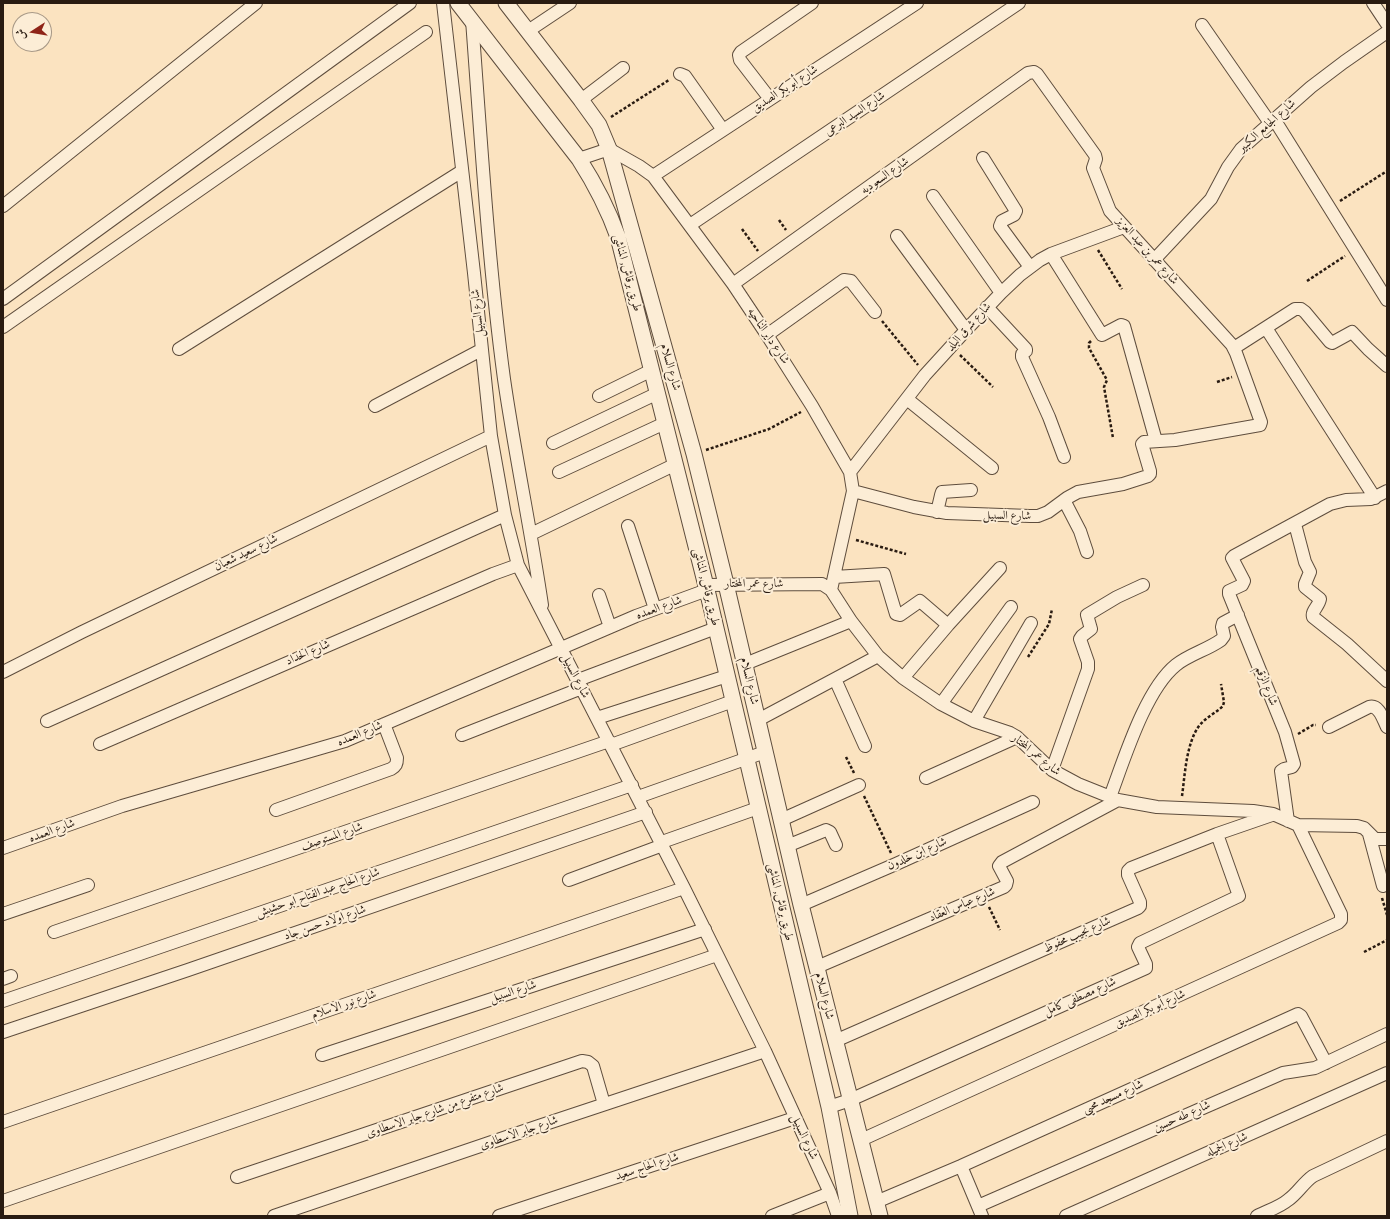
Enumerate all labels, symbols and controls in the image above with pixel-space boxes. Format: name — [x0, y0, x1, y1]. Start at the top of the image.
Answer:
north arrow — [12, 12, 52, 52]
text: ش — [12, 27, 29, 41]
street label: شارع أبو بكر الصديق — [749, 62, 821, 116]
street label: شارع السيد البرعى — [822, 89, 888, 139]
street label: شارع الجامع الكبير — [1235, 96, 1299, 156]
street label: شارع السعوديه — [858, 154, 912, 198]
street label: شارع عمر بن عبد العزيز — [1113, 214, 1181, 288]
street label: طريق برقاش, المناشى — [610, 233, 644, 313]
street label: شارع السبيل — [468, 288, 488, 338]
street label: شارع شرق البلد — [943, 300, 995, 354]
street label: شارع داير الناحيه — [744, 305, 792, 367]
street label: شارع السلام — [656, 342, 684, 392]
street label: شارع السبيل — [983, 508, 1031, 524]
street label: شارع سعيد شعبان — [212, 531, 280, 575]
street label: طريق برقاش, المناشى — [689, 547, 723, 627]
street label: شارع عمر المختار — [725, 577, 783, 591]
street label: شارع العمده — [634, 593, 684, 623]
street label: شارع الحداد — [284, 637, 332, 669]
street label: شارع السبيل — [558, 651, 592, 701]
street label: شارع السلام — [737, 656, 761, 706]
street label: شارع الزقم — [1252, 664, 1280, 708]
street label: شارع العمده — [335, 718, 385, 750]
street label: شارع عمر المختار — [1009, 731, 1063, 779]
street label: شارع العمده — [27, 816, 77, 846]
street label: شارع المستوصف — [299, 820, 365, 854]
street label: شارع ابن خلدون — [885, 834, 949, 874]
street label: طريق برقاش, المناشى — [764, 862, 796, 942]
street label: شارع الحاج عبد الفتاح ابو حشيش — [254, 865, 382, 921]
street label: شارع عباس العقاد — [927, 885, 997, 925]
street label: شارع اولاد حسن جاد — [282, 902, 368, 944]
street label: شارع نجيب محفوظ — [1041, 914, 1113, 956]
street label: شارع السلام — [811, 971, 837, 1021]
street label: شارع مصطفى كامل — [1041, 975, 1119, 1019]
street label: شارع السبيل — [488, 978, 538, 1006]
street label: شارع نور الاسلام — [310, 987, 378, 1023]
street label: شارع أبو بكر الصديق — [1112, 987, 1188, 1031]
street label: شارع مسجد محيى — [1080, 1077, 1146, 1117]
street label: شارع متفرع من شارع جابر الاسطاوى — [364, 1081, 506, 1141]
street label: شارع طه حسين — [1151, 1098, 1213, 1136]
street label: شارع السبيل — [787, 1112, 821, 1162]
street label: شارع جابر الاسطاوى — [478, 1113, 560, 1153]
street label: شارع الجميله — [1204, 1130, 1250, 1160]
street label: شارع الحاج سعيد — [613, 1150, 681, 1184]

